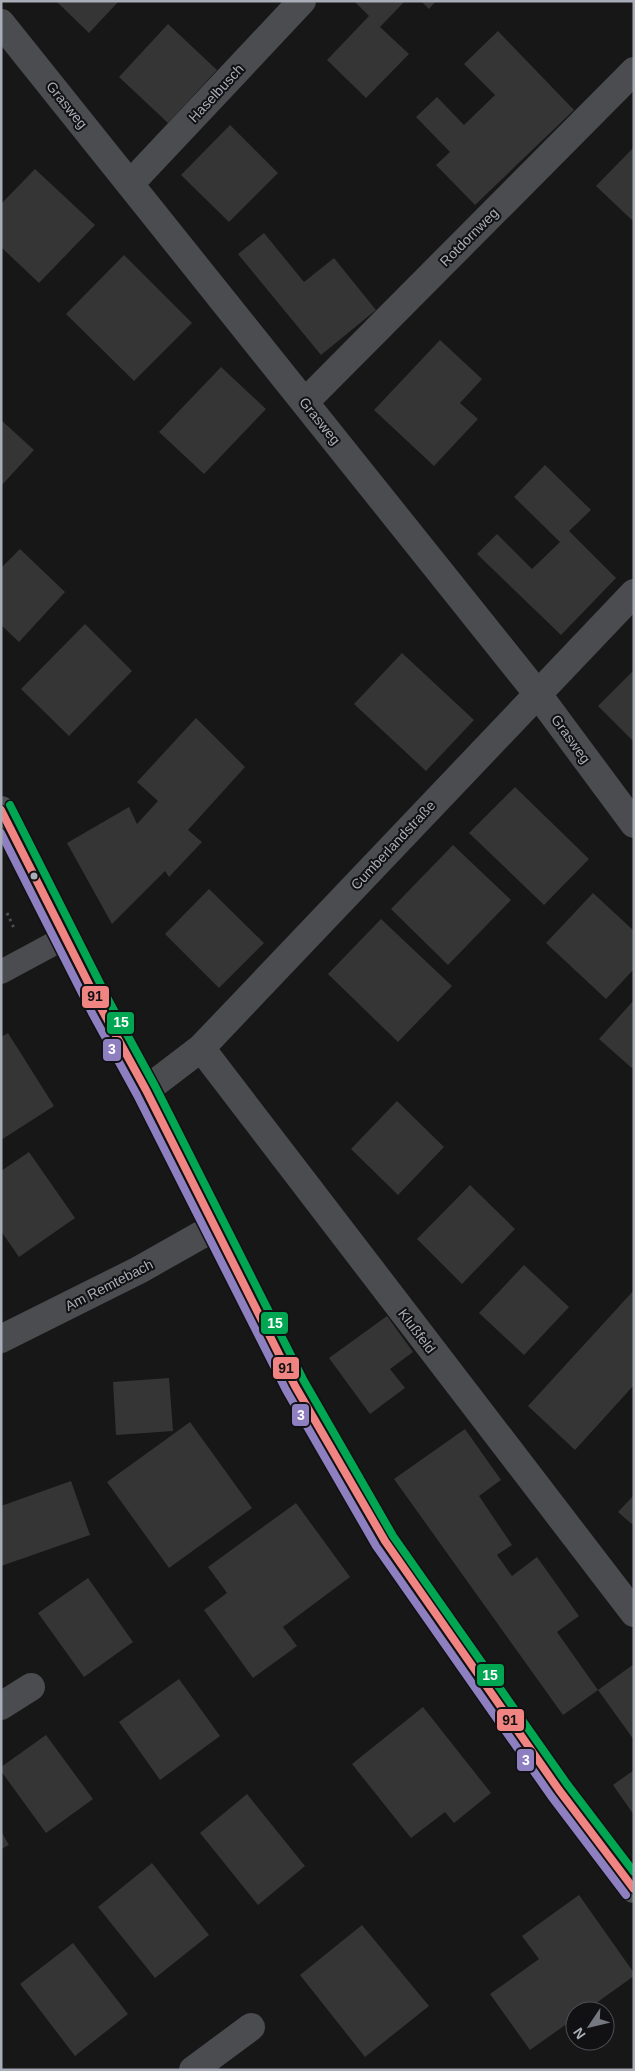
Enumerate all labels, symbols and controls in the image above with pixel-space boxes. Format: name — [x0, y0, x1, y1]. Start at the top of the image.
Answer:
street label: Haselbusch — [185, 61, 247, 125]
street label: Grasweg — [43, 78, 91, 132]
street label: Rotdornweg — [437, 205, 501, 269]
street label: Grasweg — [296, 394, 344, 448]
street label: Grasweg — [548, 712, 594, 766]
street label: Cumberlandstraße — [348, 797, 439, 893]
unlabelled marker — [29, 871, 39, 881]
line badge: 91 — [81, 985, 110, 1009]
text: 91 — [87, 988, 103, 1004]
line badge: 15 — [106, 1011, 135, 1035]
text: 15 — [113, 1014, 129, 1030]
line badge: 3 — [102, 1038, 122, 1062]
text: 3 — [108, 1041, 116, 1057]
street label: Am Remtebach — [62, 1256, 156, 1314]
street label: Klußfeld — [395, 1306, 439, 1356]
line badge: 15 — [260, 1311, 289, 1335]
text: 15 — [267, 1315, 283, 1331]
line badge: 91 — [272, 1356, 300, 1380]
text: 91 — [278, 1360, 294, 1376]
line badge: 3 — [291, 1403, 310, 1427]
text: 3 — [297, 1407, 305, 1423]
line badge: 15 — [476, 1663, 505, 1687]
text: 15 — [482, 1667, 498, 1683]
line badge: 91 — [496, 1708, 525, 1732]
text: 91 — [502, 1712, 518, 1728]
line badge: 3 — [516, 1748, 535, 1772]
text: 3 — [522, 1752, 530, 1768]
north arrow — [565, 2001, 615, 2051]
text: N — [570, 2025, 589, 2042]

